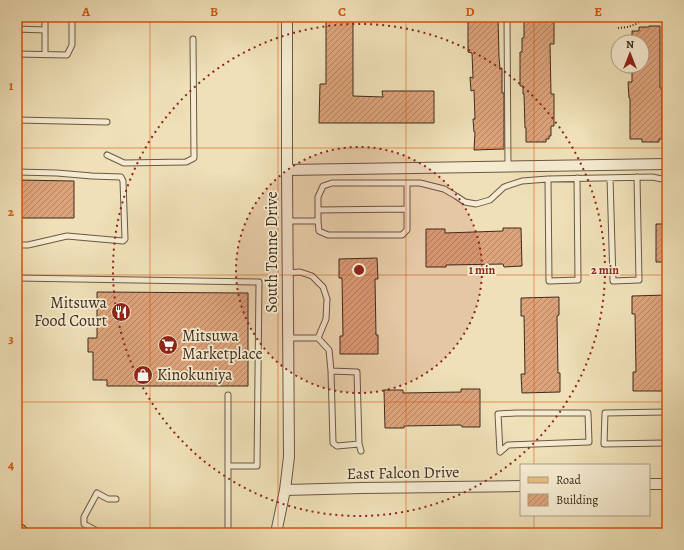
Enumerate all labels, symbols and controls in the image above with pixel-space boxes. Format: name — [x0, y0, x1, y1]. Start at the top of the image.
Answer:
text: A — [81, 3, 91, 20]
text: B — [210, 3, 218, 20]
text: C — [338, 3, 346, 20]
text: D — [465, 3, 475, 20]
text: E — [594, 3, 602, 20]
north arrow — [610, 34, 650, 74]
text: N — [626, 37, 634, 52]
text: 1 — [9, 77, 14, 94]
street label: South Tonne Drive — [261, 191, 283, 313]
text: 2 — [8, 203, 15, 220]
text: 1 min — [469, 262, 496, 278]
text: 2 min — [591, 262, 619, 278]
centre of rings — [352, 263, 366, 277]
place label: Mitsuwa Food Court — [34, 292, 108, 332]
restaurant icon: Mitsuwa Food Court — [110, 301, 132, 323]
place label: Mitsuwa Marketplace — [182, 325, 263, 365]
text: 3 — [8, 330, 14, 347]
supermarket icon: Mitsuwa Marketplace — [157, 334, 179, 356]
shop icon: Kinokuniya — [132, 364, 154, 386]
place label: Kinokuniya — [157, 364, 233, 386]
text: 4 — [8, 456, 14, 473]
street label: East Falcon Drive — [346, 461, 460, 485]
legend — [520, 464, 650, 516]
text: Road — [556, 472, 582, 488]
text: Building — [556, 492, 598, 508]

